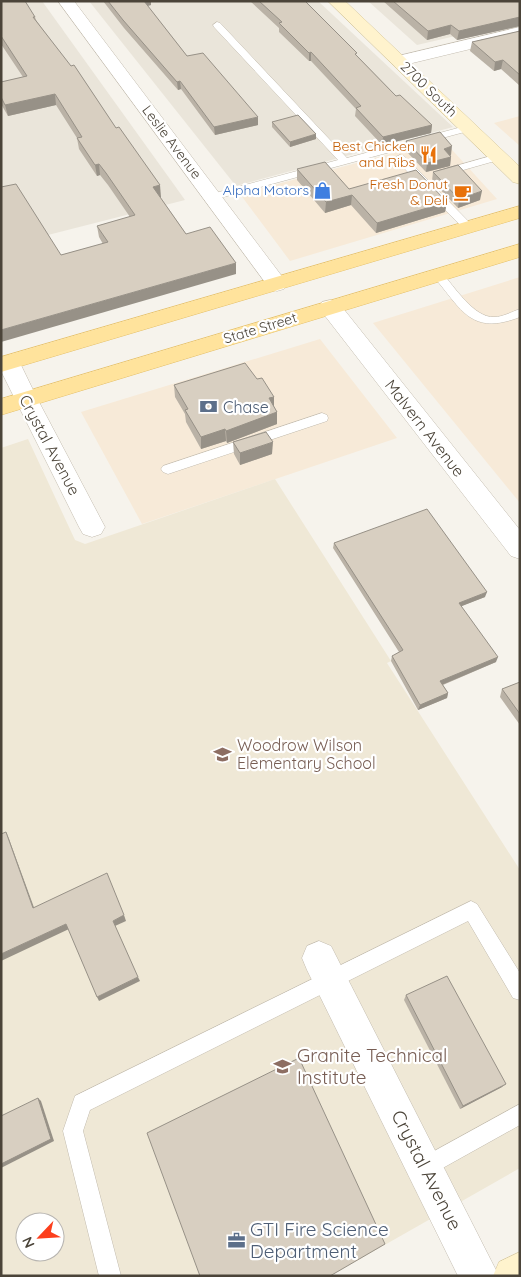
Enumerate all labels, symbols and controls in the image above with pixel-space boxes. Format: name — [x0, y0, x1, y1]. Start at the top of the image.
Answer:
street label: 2700 South — [397, 57, 461, 121]
street label: Leslie Avenue — [138, 102, 206, 183]
place label: Best Chicken and Ribs — [332, 137, 415, 171]
restaurant icon: Best Chicken and Ribs — [419, 144, 439, 164]
place label: Fresh Donut & Deli — [369, 175, 448, 209]
shop icon: Alpha Motors — [313, 180, 333, 200]
place label: Alpha Motors — [223, 181, 309, 199]
cafe icon: Fresh Donut & Deli — [452, 182, 472, 202]
street label: State Street — [221, 308, 299, 348]
street label: Malvern Avenue — [381, 375, 469, 481]
street label: Crystal Avenue — [15, 391, 85, 499]
bank icon: Chase — [199, 397, 219, 417]
place label: Chase — [223, 397, 269, 417]
place label: Woodrow Wilson Elementary School — [237, 735, 376, 773]
school or university icon: Woodrow Wilson Elementary School — [213, 744, 233, 764]
place label: Granite Technical Institute — [297, 1043, 447, 1089]
school or university icon: Granite Technical Institute — [273, 1056, 293, 1076]
street label: Crystal Avenue — [386, 1106, 468, 1234]
north arrow — [15, 1212, 65, 1262]
place label: GTI Fire Science Department — [250, 1217, 389, 1263]
office icon: GTI Fire Science Department — [226, 1230, 246, 1250]
text: N — [18, 1234, 39, 1251]

